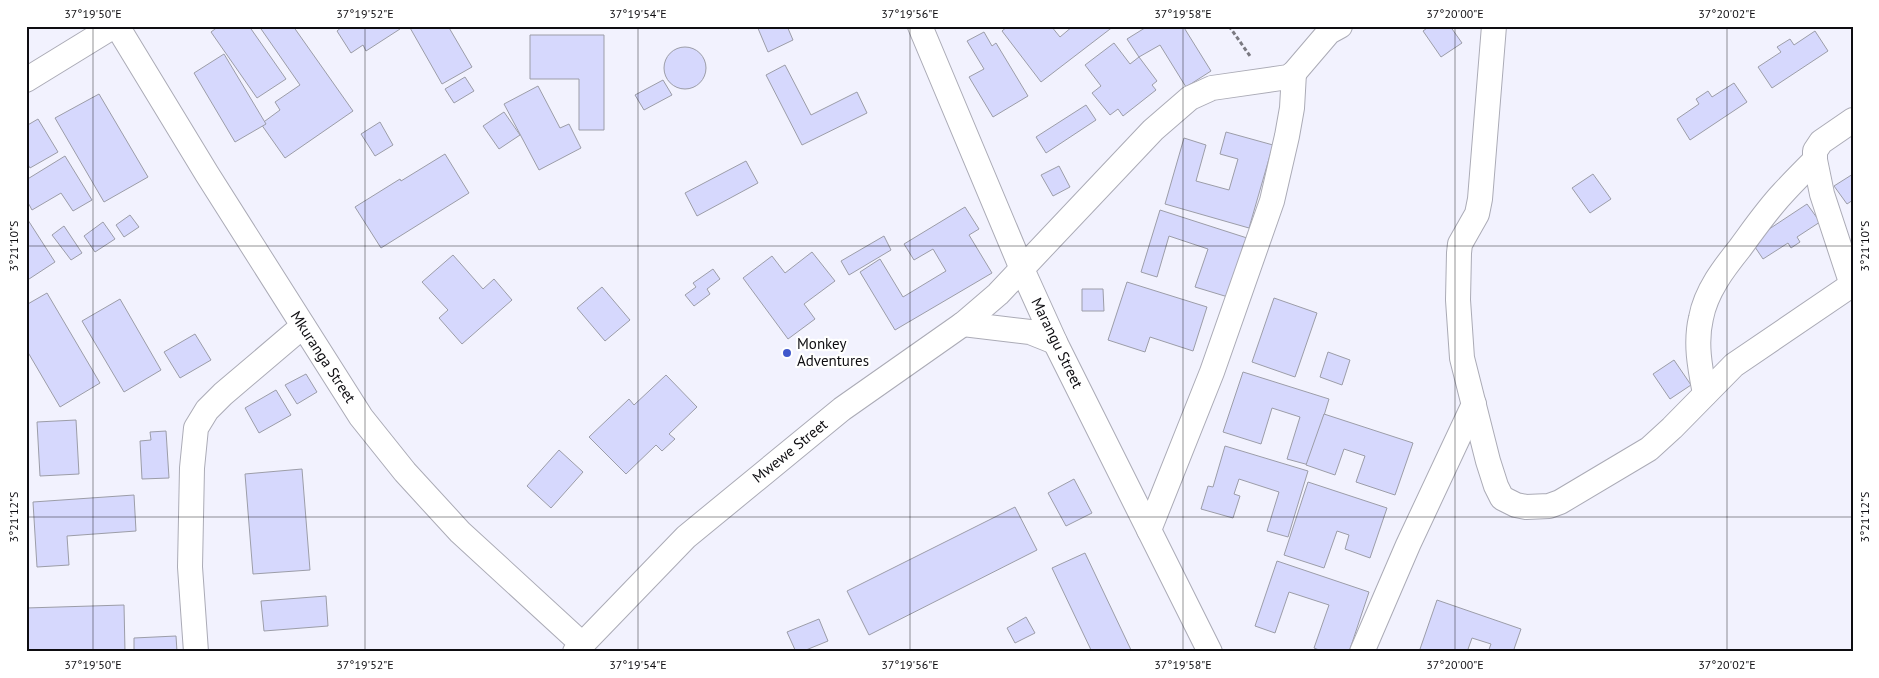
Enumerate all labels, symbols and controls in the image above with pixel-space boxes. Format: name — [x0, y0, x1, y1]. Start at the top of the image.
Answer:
text: 37°19'50"E — [64, 6, 122, 21]
text: 37°19'52"E — [336, 6, 394, 21]
text: 37°19'54"E — [609, 6, 667, 21]
text: 37°19'56"E — [881, 6, 939, 21]
text: 37°19'58"E — [1154, 6, 1212, 21]
text: 37°20'00"E — [1426, 6, 1484, 21]
text: 37°20'02"E — [1698, 6, 1756, 21]
text: 3°21'10"S — [6, 221, 21, 271]
text: 3°21'10"S — [1857, 221, 1872, 271]
street label: Marangu Street — [1027, 294, 1088, 391]
street label: Mkuranga Street — [287, 307, 360, 406]
place label: Monkey Adventures — [797, 334, 869, 370]
marker: Monkey Adventures — [781, 347, 793, 359]
street label: Mwewe Street — [748, 415, 831, 487]
text: 3°21'12"S — [6, 492, 21, 542]
text: 3°21'12"S — [1857, 492, 1872, 542]
text: 37°19'50"E — [64, 657, 122, 672]
text: 37°19'52"E — [336, 657, 394, 672]
text: 37°19'54"E — [609, 657, 667, 672]
text: 37°19'56"E — [881, 657, 939, 672]
text: 37°19'58"E — [1154, 657, 1212, 672]
text: 37°20'00"E — [1426, 657, 1484, 672]
text: 37°20'02"E — [1698, 657, 1756, 672]

